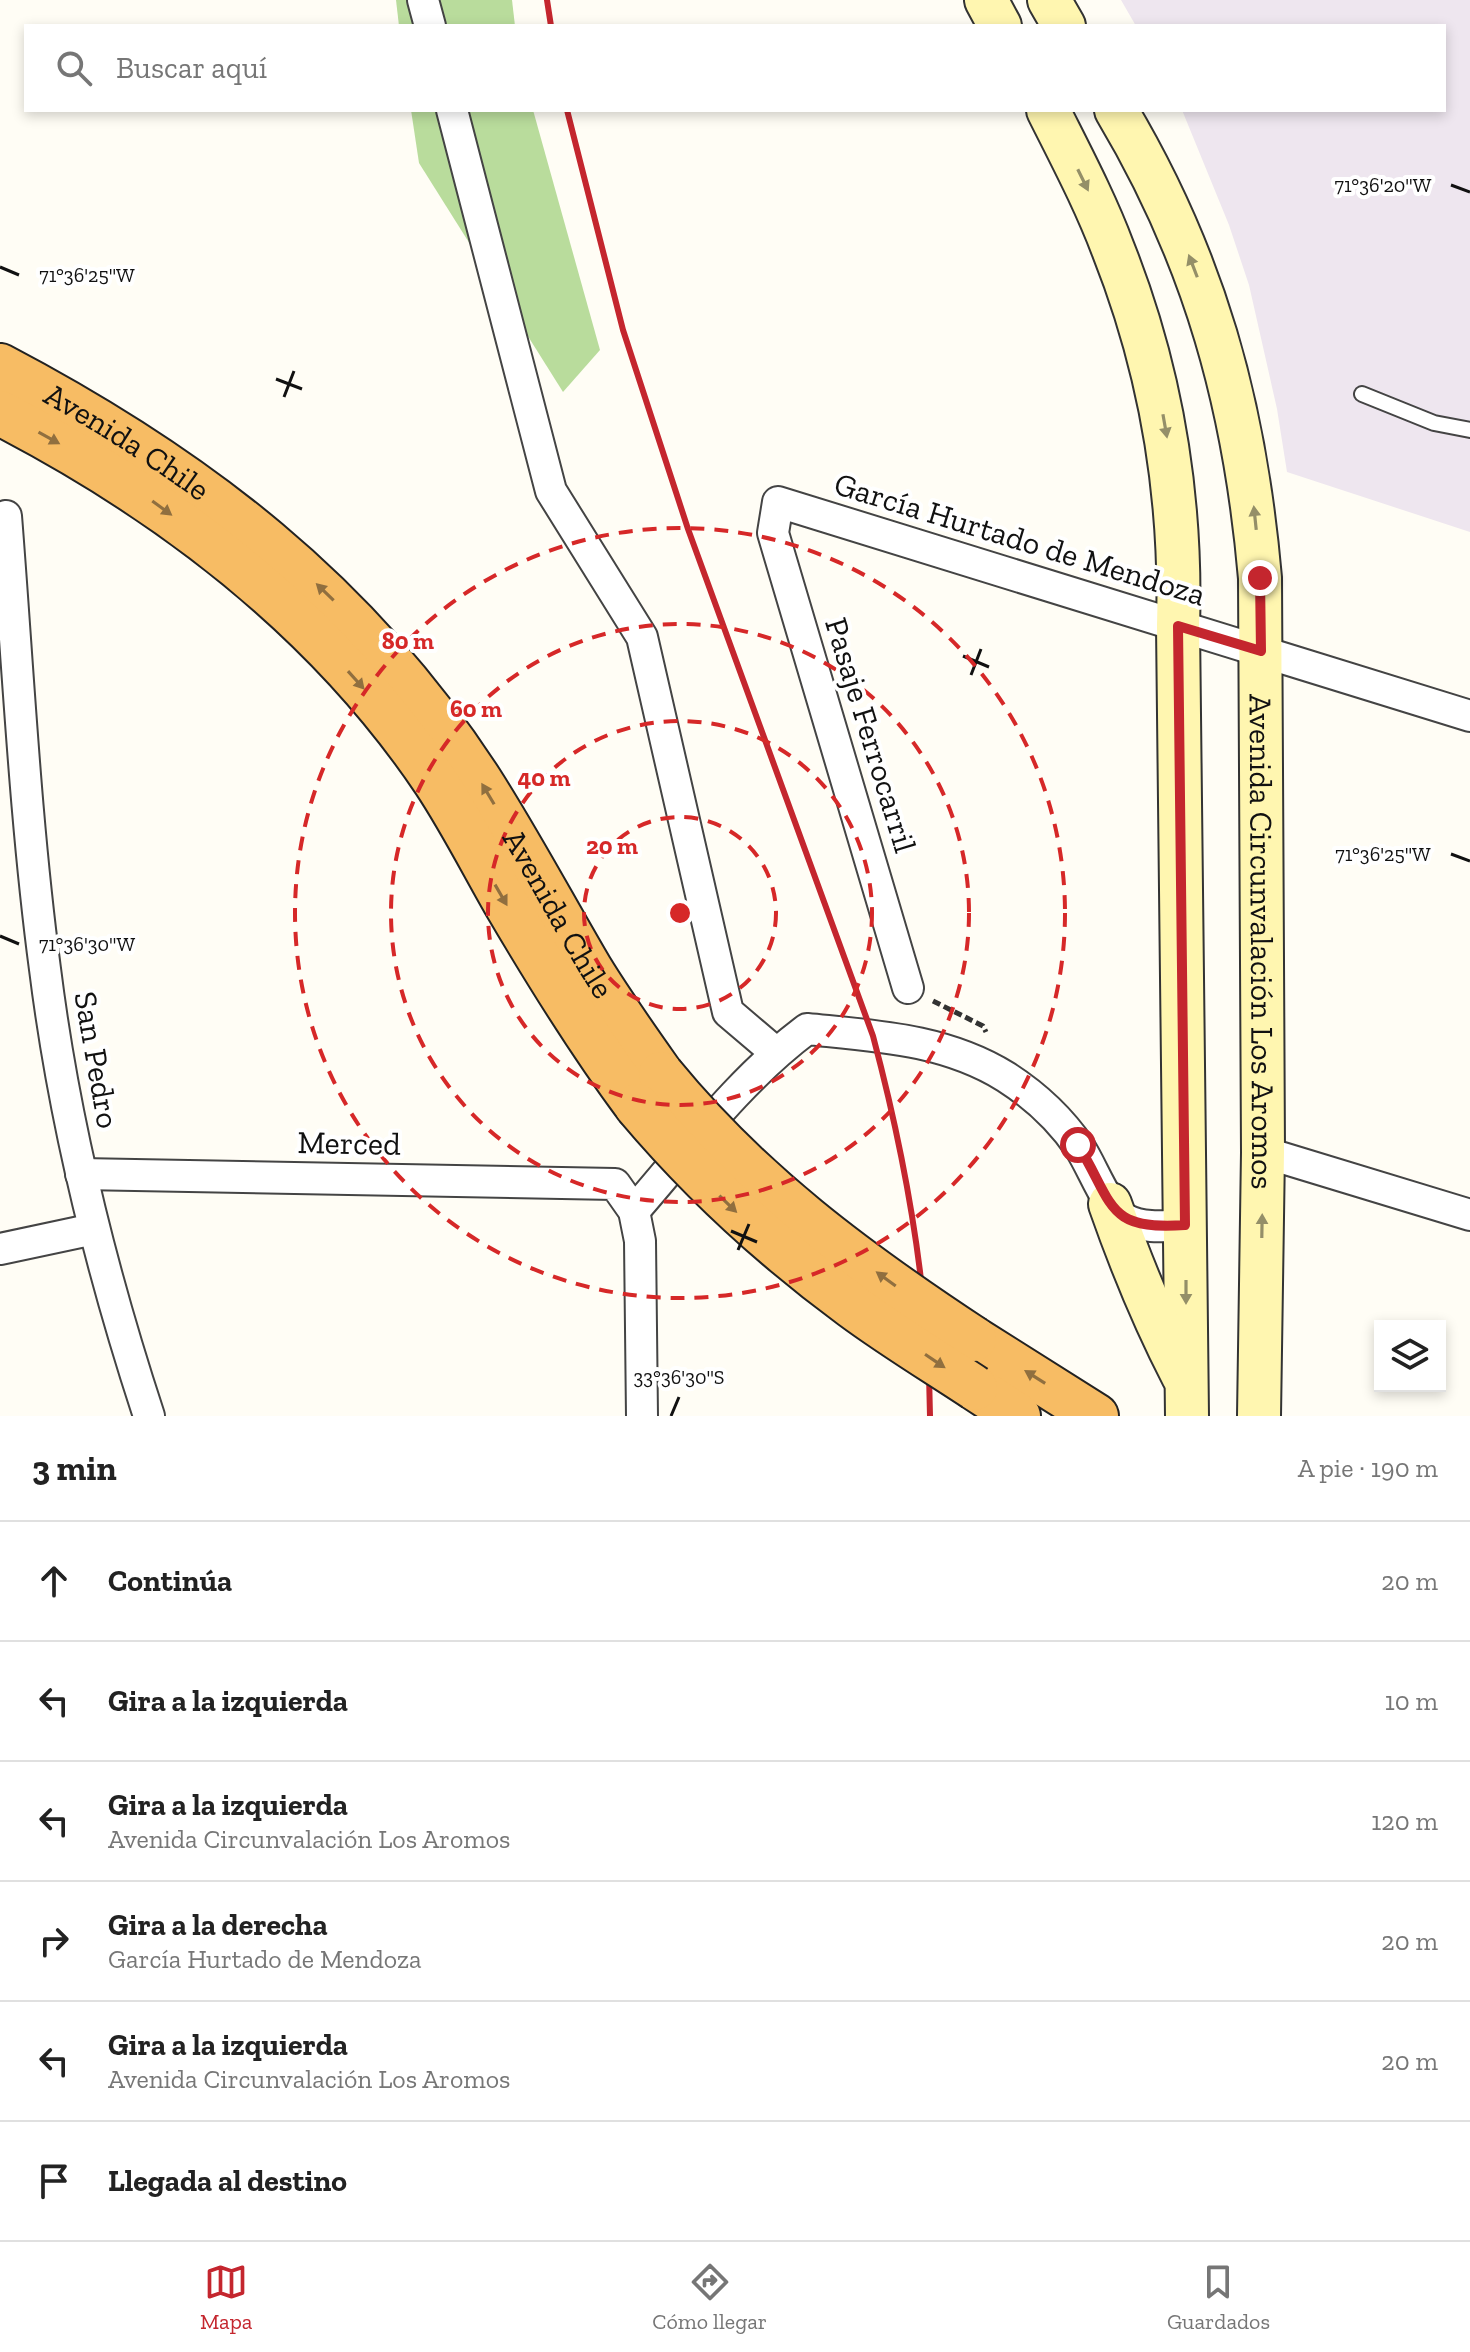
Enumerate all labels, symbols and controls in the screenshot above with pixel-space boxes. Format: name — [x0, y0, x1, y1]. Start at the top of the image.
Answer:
search box — [24, 24, 1446, 112]
icon: search — [52, 46, 96, 90]
text: Buscar aquí — [116, 50, 267, 86]
one-way arrow — [1076, 168, 1090, 192]
text: 71°36'20"W — [1335, 173, 1432, 197]
one-way arrow — [1186, 254, 1199, 278]
text: 71°36'25"W — [39, 263, 135, 287]
street label: Avenida Chile — [38, 375, 217, 509]
one-way arrow — [1159, 414, 1171, 439]
one-way arrow — [38, 431, 60, 445]
street label: García Hurtado de Mendoza — [830, 464, 1210, 614]
one-way arrow — [151, 500, 173, 516]
one-way arrow — [1248, 505, 1261, 530]
route end — [1242, 560, 1278, 596]
one-way arrow — [316, 583, 335, 602]
street label: Pasaje Ferrocarril — [817, 613, 925, 857]
text: 80 m — [382, 626, 434, 655]
one-way arrow — [347, 670, 365, 689]
text: 60 m — [450, 694, 502, 723]
street label: Avenida Circunvalación Los Aromos — [1242, 694, 1282, 1190]
text: 40 m — [517, 763, 571, 792]
one-way arrow — [481, 783, 495, 805]
street label: Avenida Chile — [495, 822, 622, 1005]
text: 20 m — [586, 831, 638, 860]
text: 71°36'25"W — [1335, 842, 1431, 866]
one-way arrow — [494, 884, 508, 906]
centre of rings — [666, 899, 694, 927]
text: 71°36'30"W — [39, 932, 135, 956]
street label: San Pedro — [66, 989, 128, 1131]
street label: Merced — [297, 1123, 401, 1163]
route start — [1060, 1127, 1096, 1163]
one-way arrow — [718, 1194, 737, 1213]
one-way arrow — [1256, 1213, 1268, 1238]
one-way arrow — [875, 1271, 897, 1287]
one-way arrow — [1179, 1280, 1192, 1305]
map controls — [1374, 1320, 1446, 1392]
button: layers — [1374, 1320, 1446, 1392]
one-way arrow — [924, 1353, 945, 1368]
text: 33°36'30"S — [633, 1365, 725, 1389]
one-way arrow — [1024, 1371, 1046, 1385]
text: 3 min — [32, 1448, 117, 1489]
text: A pie · 190 m — [1298, 1452, 1438, 1484]
icon: ahead — [32, 1559, 76, 1603]
text: Continúa — [108, 1563, 232, 1599]
text: 20 m — [1381, 1565, 1438, 1597]
icon: left — [32, 1679, 76, 1723]
text: Gira a la izquierda — [108, 1683, 348, 1719]
text: 10 m — [1385, 1685, 1438, 1717]
text: Gira a la izquierda — [108, 1787, 348, 1823]
icon: left — [32, 1799, 76, 1843]
text: 120 m — [1371, 1805, 1438, 1837]
text: Avenida Circunvalación Los Aromos — [108, 1823, 510, 1855]
text: Gira a la derecha — [108, 1907, 328, 1943]
icon: right — [32, 1919, 76, 1963]
text: 20 m — [1381, 1925, 1438, 1957]
text: García Hurtado de Mendoza — [108, 1943, 422, 1975]
text: Gira a la izquierda — [108, 2027, 348, 2063]
icon: left — [32, 2039, 76, 2083]
text: 20 m — [1381, 2045, 1438, 2077]
text: Avenida Circunvalación Los Aromos — [108, 2063, 510, 2095]
icon: arrive — [32, 2159, 76, 2203]
text: Llegada al destino — [108, 2163, 347, 2199]
tab: Mapa — [200, 2260, 252, 2335]
tab: Cómo llegar — [652, 2260, 767, 2335]
tab: Guardados — [1167, 2260, 1270, 2335]

